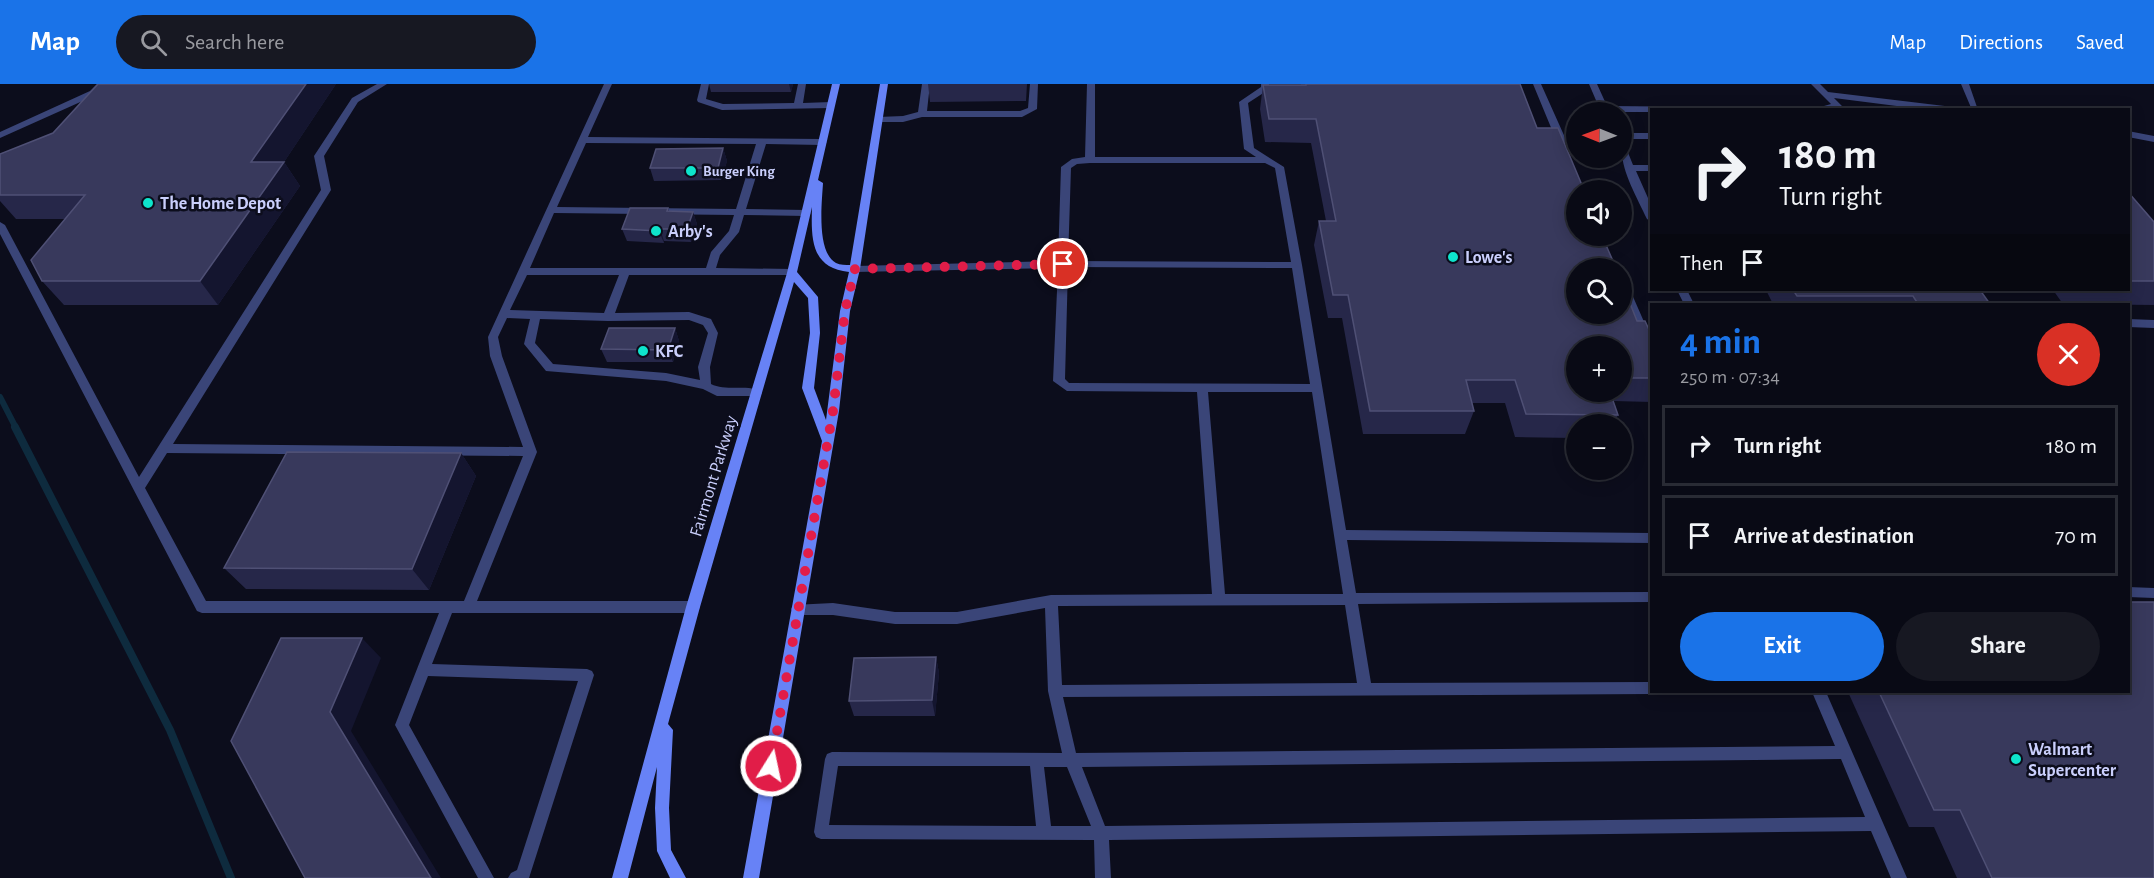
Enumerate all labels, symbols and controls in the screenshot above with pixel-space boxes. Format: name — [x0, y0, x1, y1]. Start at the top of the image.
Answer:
search box — [116, 15, 536, 69]
icon: search — [137, 26, 170, 59]
text: Map — [30, 28, 80, 56]
text: Search here — [185, 31, 284, 53]
text: Map — [1890, 32, 1926, 53]
text: Directions — [1959, 32, 2043, 53]
text: Saved — [2076, 32, 2124, 53]
north arrow — [1566, 102, 1632, 168]
map controls — [1566, 102, 1632, 480]
icon: right — [1680, 132, 1758, 210]
text: 180 m — [1779, 134, 1877, 176]
marker: Burger King — [684, 164, 698, 178]
place label: Burger King — [703, 164, 775, 179]
button: sound — [1566, 180, 1632, 246]
text: Turn right — [1779, 183, 1882, 210]
place label: The Home Depot — [160, 195, 281, 213]
marker: The Home Depot — [141, 196, 155, 210]
place label: Arby's — [668, 223, 713, 241]
marker: Arby's — [649, 224, 663, 238]
pin — [1037, 238, 1088, 289]
icon: arrive — [1736, 246, 1769, 279]
icon: arrive — [1046, 247, 1079, 280]
place label: Lowe's — [1465, 249, 1512, 267]
marker: Lowe's — [1446, 250, 1460, 264]
text: Then — [1680, 252, 1724, 274]
button: search — [1566, 258, 1632, 324]
button: close — [2037, 323, 2100, 386]
text: 4 min — [1680, 324, 1761, 360]
button: + — [1566, 336, 1632, 402]
place label: KFC — [655, 343, 684, 361]
marker: KFC — [636, 344, 650, 358]
text: 250 m · 07:34 — [1680, 367, 1780, 387]
street label: Fairmont Parkway — [687, 413, 741, 539]
button: − — [1566, 414, 1632, 480]
icon: right — [1683, 429, 1716, 462]
text: Turn right — [1734, 435, 1821, 457]
text: 180 m — [2046, 435, 2097, 457]
icon: arrive — [1683, 519, 1716, 552]
text: Arrive at destination — [1734, 525, 1914, 547]
text: 70 m — [2055, 525, 2097, 547]
button: Exit — [1680, 612, 1884, 681]
button: Share — [1896, 612, 2100, 681]
position arrow — [739, 734, 803, 798]
place label: Walmart Supercenter — [2028, 741, 2117, 780]
marker: Walmart Supercenter — [2009, 752, 2023, 766]

